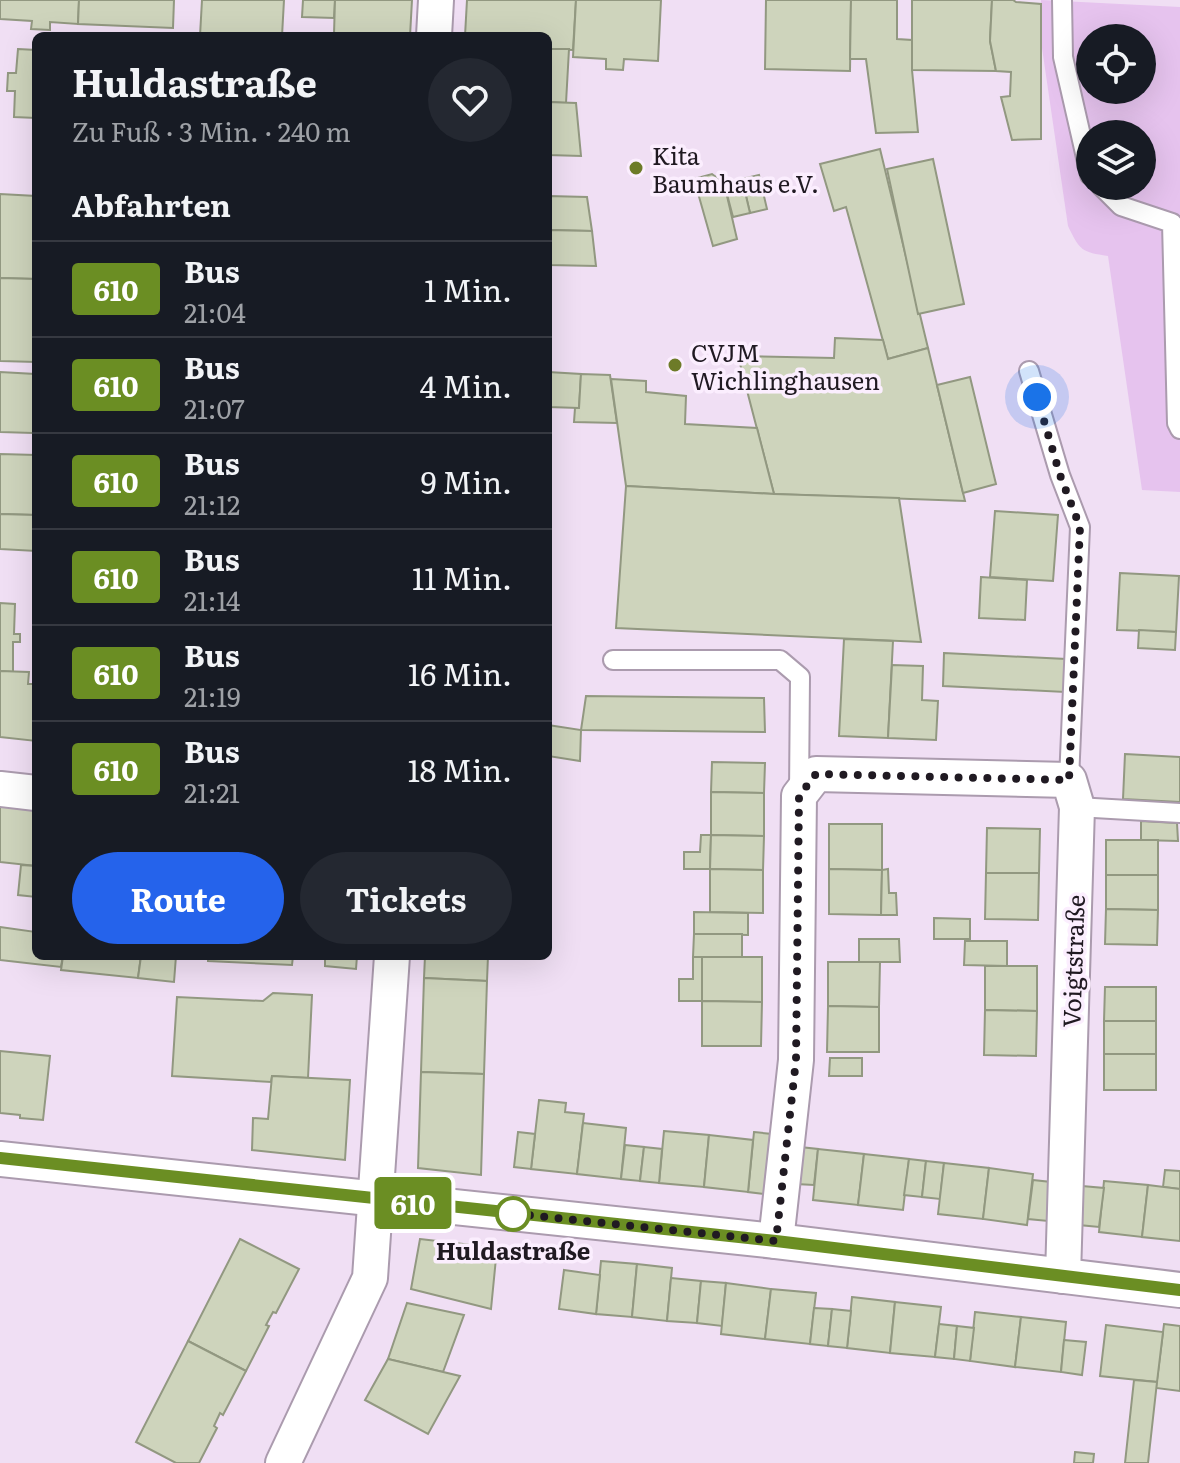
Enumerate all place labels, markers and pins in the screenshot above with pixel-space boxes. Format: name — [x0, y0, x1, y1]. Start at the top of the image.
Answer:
place label: Kita Baumhaus e.V. — [652, 137, 819, 200]
marker: Kita Baumhaus e.V. — [627, 159, 645, 177]
place label: CVJM Wichlinghausen — [691, 334, 880, 397]
marker: CVJM Wichlinghausen — [666, 356, 684, 374]
marker: Huldastraße — [496, 1197, 530, 1231]
place label: Huldastraße — [436, 1232, 590, 1267]

